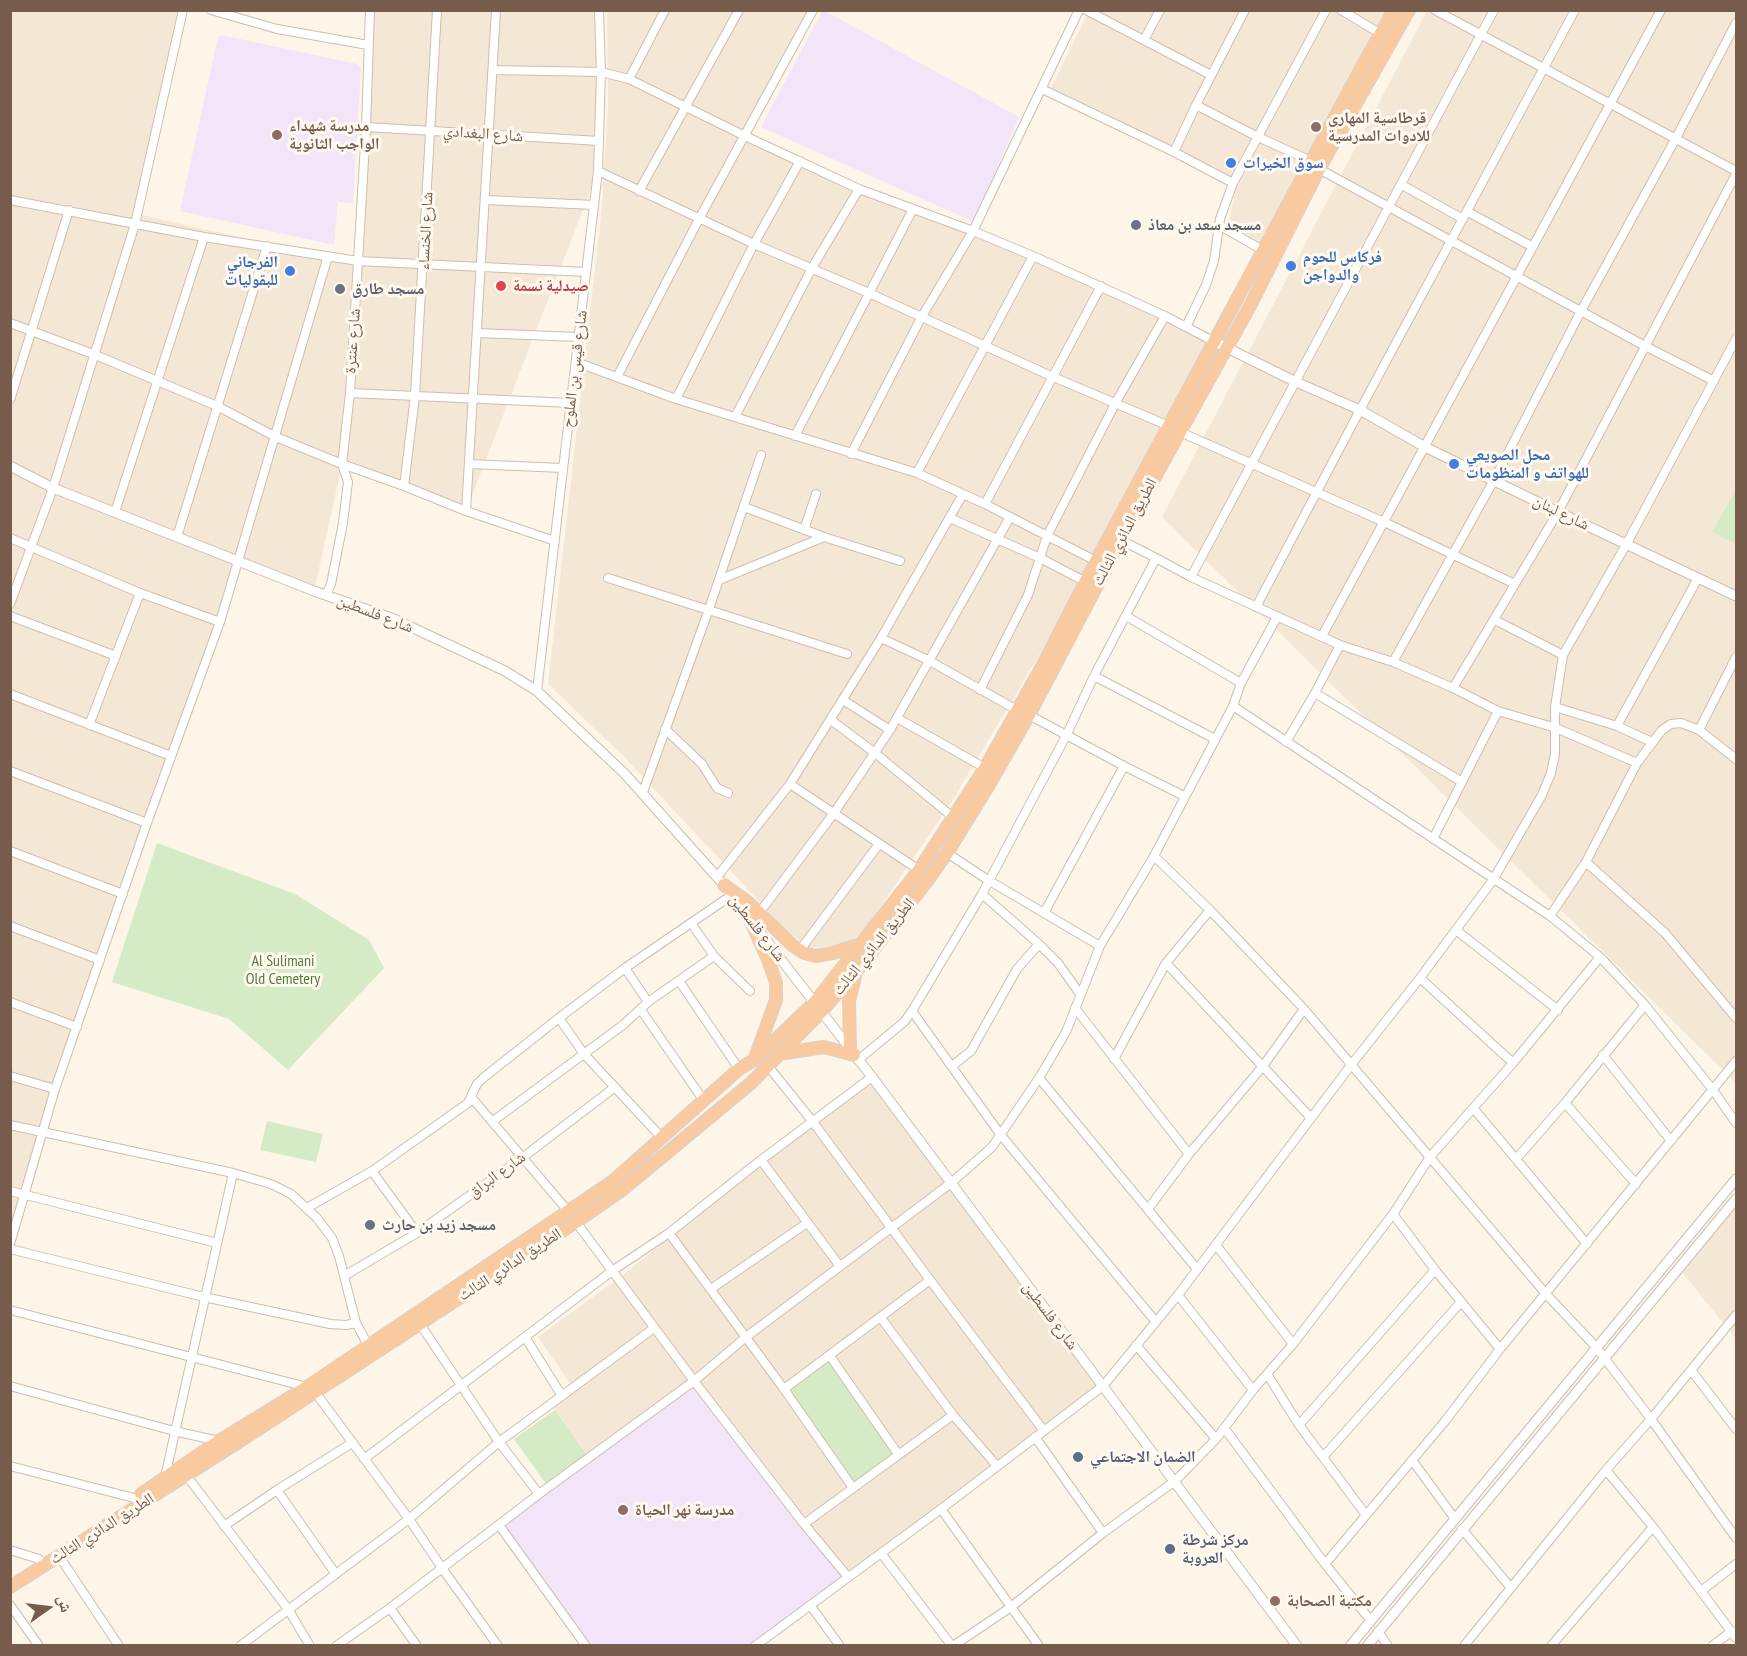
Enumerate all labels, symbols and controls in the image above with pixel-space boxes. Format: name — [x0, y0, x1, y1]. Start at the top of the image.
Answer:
place label: قرطاسية المهاري للادوات المدرسية — [1328, 108, 1430, 146]
place label: مدرسة شهداء الواجب الثانوية — [289, 116, 380, 154]
marker: قرطاسية المهاري للادوات المدرسية — [1309, 120, 1323, 134]
street label: شارع البغدادي — [442, 122, 524, 146]
marker: مدرسة شهداء الواجب الثانوية — [270, 128, 284, 142]
place label: سوق الخيرات — [1243, 153, 1324, 173]
marker: سوق الخيرات — [1224, 156, 1238, 170]
street label: شارع الخنساء — [414, 192, 438, 270]
place label: مسجد سعد بن معاذ — [1148, 215, 1261, 235]
marker: مسجد سعد بن معاذ — [1129, 218, 1143, 232]
place label: فركاس للحوم والدواجن — [1303, 247, 1382, 285]
place label: الفرجاني للبقوليات — [225, 252, 278, 290]
marker: فركاس للحوم والدواجن — [1284, 259, 1298, 273]
marker: الفرجاني للبقوليات — [283, 264, 297, 278]
place label: صيدلية نسمة — [513, 276, 589, 296]
place label: مسجد طارق — [352, 279, 424, 299]
marker: صيدلية نسمة — [494, 279, 508, 293]
marker: مسجد طارق — [333, 282, 347, 296]
street label: شارع عنترة — [341, 308, 365, 374]
street label: شارع قيس بن الملوح — [558, 309, 592, 429]
place label: محل الصويعي للهواتف و المنظومات — [1466, 445, 1589, 483]
marker: محل الصويعي للهواتف و المنظومات — [1447, 457, 1461, 471]
street label: الطريق الدائري الثالث — [1089, 475, 1161, 589]
street label: شارع لبنان — [1530, 491, 1592, 535]
street label: شارع فلسطين — [334, 591, 416, 637]
street label: شارع فلسطين — [725, 890, 789, 966]
street label: الطريق الدائري الثالث — [829, 895, 919, 999]
park label: Al Sulimani Old Cemetery — [246, 951, 320, 989]
street label: شارع البراق — [465, 1148, 529, 1202]
place label: مسجد زيد بن حارث — [382, 1215, 496, 1235]
marker: مسجد زيد بن حارث — [363, 1218, 377, 1232]
street label: الطريق الدائري الثالث — [455, 1225, 565, 1305]
street label: شارع فلسطين — [1018, 1278, 1082, 1354]
place label: الضمان الاجتماعي — [1090, 1447, 1196, 1467]
marker: الضمان الاجتماعي — [1071, 1450, 1085, 1464]
street label: الطريق الدائري الثالث — [46, 1489, 158, 1569]
place label: مدرسة نهر الحياة — [635, 1500, 734, 1520]
marker: مدرسة نهر الحياة — [616, 1503, 630, 1517]
place label: مركز شرطة العروبة — [1182, 1530, 1249, 1568]
marker: مركز شرطة العروبة — [1163, 1542, 1177, 1556]
north arrow — [18, 1578, 78, 1638]
place label: مكتبة الصحابة — [1287, 1591, 1372, 1611]
text: ش — [54, 1593, 77, 1614]
marker: مكتبة الصحابة — [1268, 1594, 1282, 1608]

